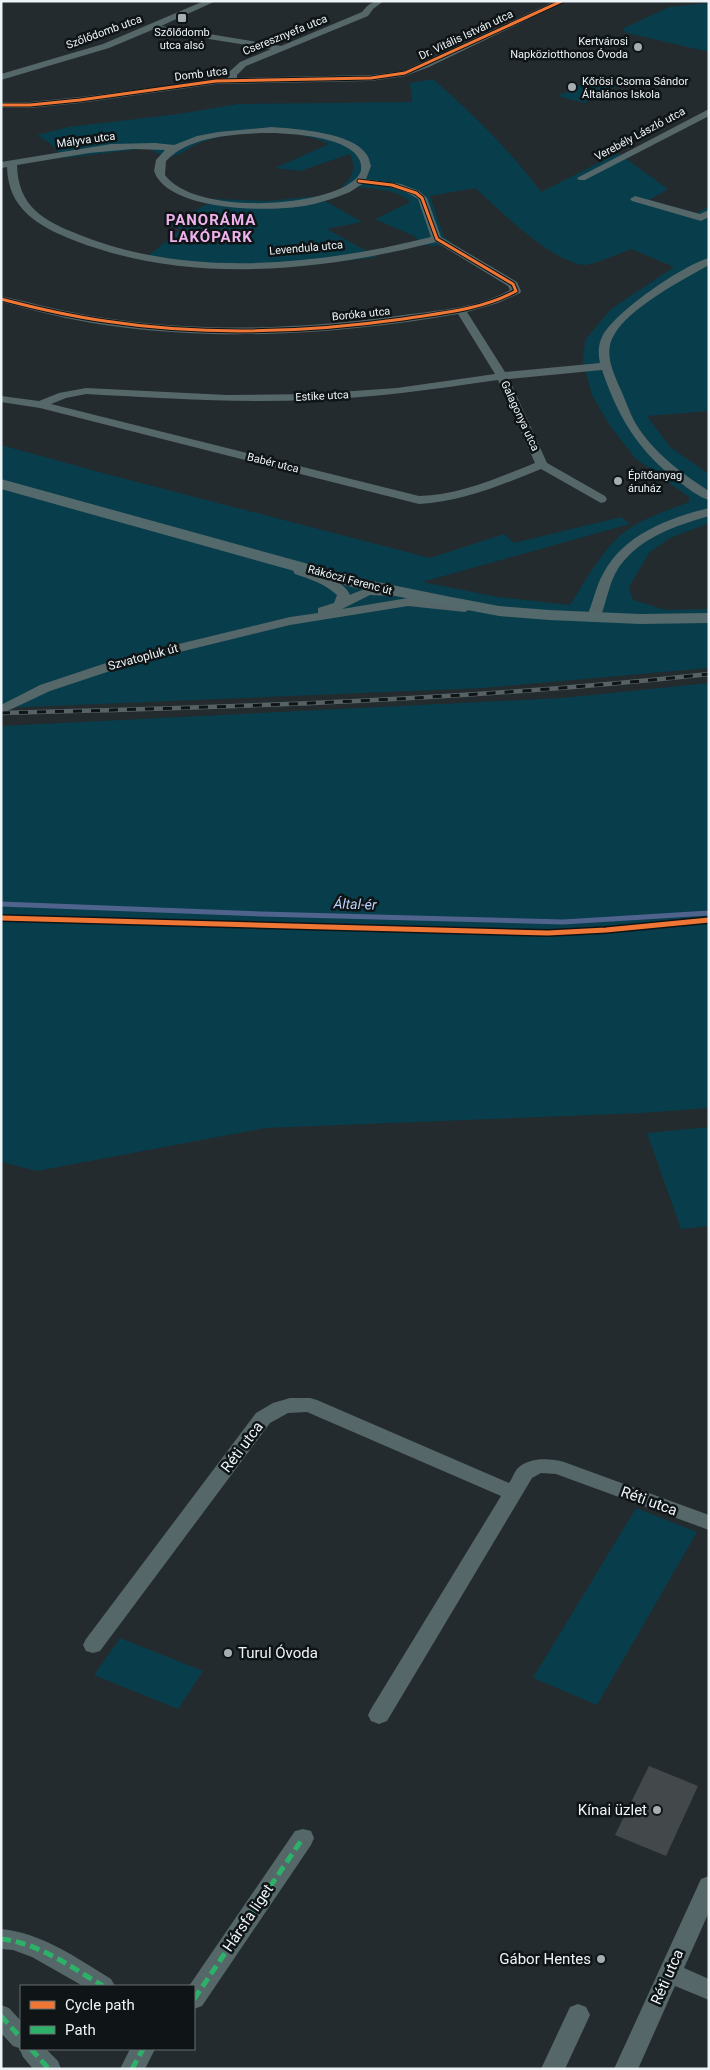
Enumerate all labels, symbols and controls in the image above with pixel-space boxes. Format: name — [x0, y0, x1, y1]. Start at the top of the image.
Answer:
street label: Dr. Vitális István utca — [417, 7, 515, 63]
street label: Szőlődomb utca — [64, 12, 144, 52]
marker: Szőlődomb utca alsó — [176, 12, 188, 24]
street label: Cseresznyefa utca — [241, 12, 329, 58]
place label: Szőlődomb utca alsó — [154, 26, 210, 52]
place label: Kertvárosi Napköziotthonos Óvoda — [510, 35, 628, 61]
marker: Kertvárosi Napköziotthonos Óvoda — [632, 41, 644, 53]
street label: Domb utca — [174, 64, 228, 84]
place label: Kőrösi Csoma Sándor Általános Iskola — [582, 75, 689, 101]
marker: Kőrösi Csoma Sándor Általános Iskola — [566, 81, 578, 93]
street label: Verebély László utca — [592, 105, 688, 163]
street label: Mályva utca — [56, 129, 116, 151]
district label: PANORÁMA LAKÓPARK — [166, 211, 256, 246]
street label: Levendula utca — [269, 238, 343, 258]
street label: Boróka utca — [331, 304, 391, 324]
street label: Galagonya utca — [498, 379, 542, 453]
street label: Estike utca — [295, 388, 349, 404]
street label: Babér utca — [246, 450, 300, 476]
place label: Építőanyag áruház — [628, 469, 682, 495]
marker: Építőanyag áruház — [612, 475, 624, 487]
street label: Rákóczi Ferenc út — [306, 562, 394, 598]
street label: Szvatopluk út — [106, 641, 180, 673]
water label: Által-ér — [332, 894, 377, 913]
street label: Réti utca — [217, 1418, 267, 1476]
street label: Réti utca — [618, 1483, 680, 1519]
place label: Turul Óvoda — [238, 1644, 318, 1662]
marker: Turul Óvoda — [222, 1647, 234, 1659]
place label: Kínai üzlet — [578, 1801, 647, 1819]
marker: Kínai üzlet — [651, 1804, 663, 1816]
street label: Hársfa liget — [219, 1881, 277, 1955]
street label: Réti utca — [647, 1947, 687, 2007]
place label: Gábor Hentes — [499, 1950, 591, 1968]
marker: Gábor Hentes — [595, 1953, 607, 1965]
legend — [20, 1985, 195, 2050]
text: Cycle path — [65, 1996, 135, 2014]
text: Path — [65, 2021, 96, 2039]

